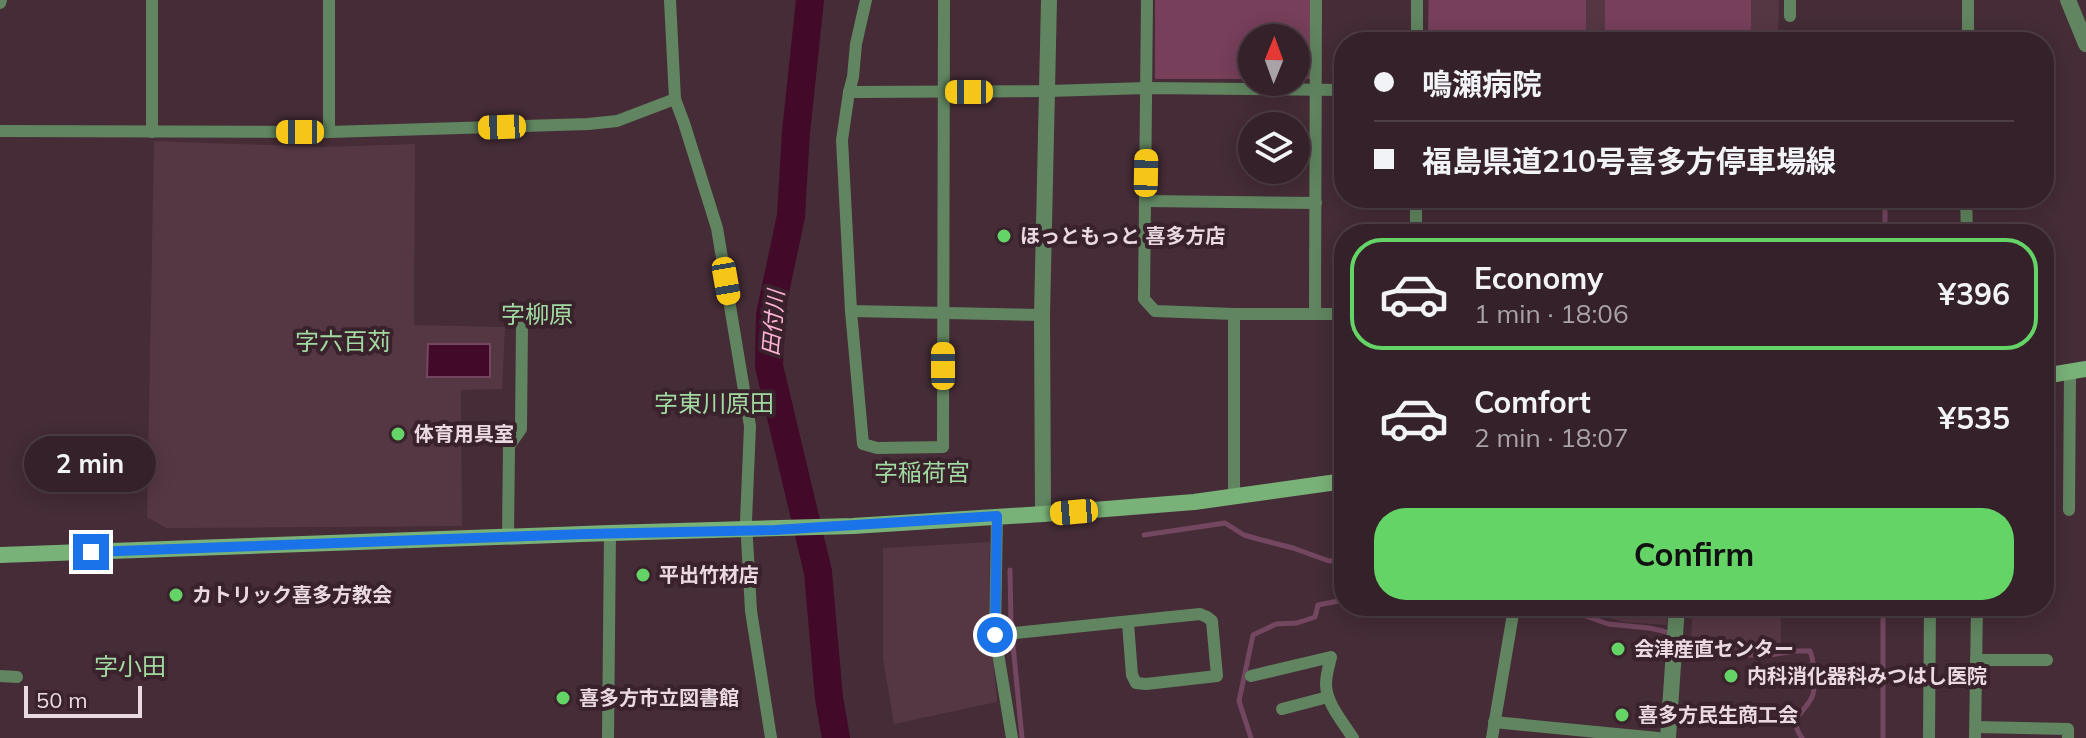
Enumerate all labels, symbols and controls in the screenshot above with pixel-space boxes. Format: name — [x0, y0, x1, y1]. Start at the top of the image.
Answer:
north arrow — [1238, 24, 1310, 96]
map controls — [1238, 24, 1310, 184]
text: 鳴瀬病院 — [1422, 65, 1542, 103]
car — [945, 80, 993, 104]
button: layers — [1238, 112, 1310, 184]
car — [478, 114, 526, 140]
car — [276, 120, 324, 144]
text: 福島県道210号喜多方停車場線 — [1422, 142, 1836, 180]
car — [1134, 149, 1158, 197]
place label: ほっともっと 喜多方店 — [1020, 223, 1225, 248]
marker: ほっともっと 喜多方店 — [995, 227, 1013, 245]
car — [710, 255, 742, 307]
icon: car — [1378, 258, 1450, 330]
text: Economy — [1474, 259, 1603, 297]
text: ¥396 — [1938, 275, 2010, 313]
water label: 田付川 — [756, 287, 790, 357]
text: 1 min · 18:06 — [1474, 297, 1629, 330]
district label: 字柳原 — [501, 299, 573, 329]
district label: 字六百苅 — [295, 326, 391, 356]
car — [931, 342, 955, 390]
icon: car — [1378, 382, 1450, 454]
text: Comfort — [1474, 383, 1591, 421]
district label: 字東川原田 — [654, 388, 774, 418]
text: ¥535 — [1938, 399, 2010, 437]
place label: 体育用具室 — [414, 421, 514, 446]
text: 2 min · 18:07 — [1474, 421, 1629, 454]
marker: 体育用具室 — [389, 425, 407, 443]
callout: 2 min — [25, 436, 157, 492]
text: 2 min — [56, 447, 124, 480]
district label: 字稲荷宮 — [874, 457, 970, 487]
car — [1049, 498, 1099, 526]
button: Confirm — [1374, 508, 2014, 600]
route end — [73, 534, 109, 570]
place label: 平出竹材店 — [659, 562, 759, 587]
marker: 平出竹材店 — [634, 566, 652, 584]
place label: カトリック喜多方教会 — [192, 582, 392, 607]
marker: カトリック喜多方教会 — [167, 586, 185, 604]
route start — [977, 617, 1013, 653]
place label: 会津産直センター — [1634, 636, 1794, 661]
marker: 会津産直センター — [1609, 640, 1627, 658]
district label: 字小田 — [94, 651, 166, 681]
place label: 内科消化器科みつはし医院 — [1747, 663, 1987, 688]
marker: 内科消化器科みつはし医院 — [1722, 667, 1740, 685]
scale bar — [24, 682, 142, 718]
place label: 喜多方市立図書館 — [579, 685, 739, 710]
text: 50 m — [36, 686, 87, 714]
marker: 喜多方市立図書館 — [554, 689, 572, 707]
place label: 喜多方民生商工会 — [1638, 702, 1798, 727]
marker: 喜多方民生商工会 — [1613, 706, 1631, 724]

